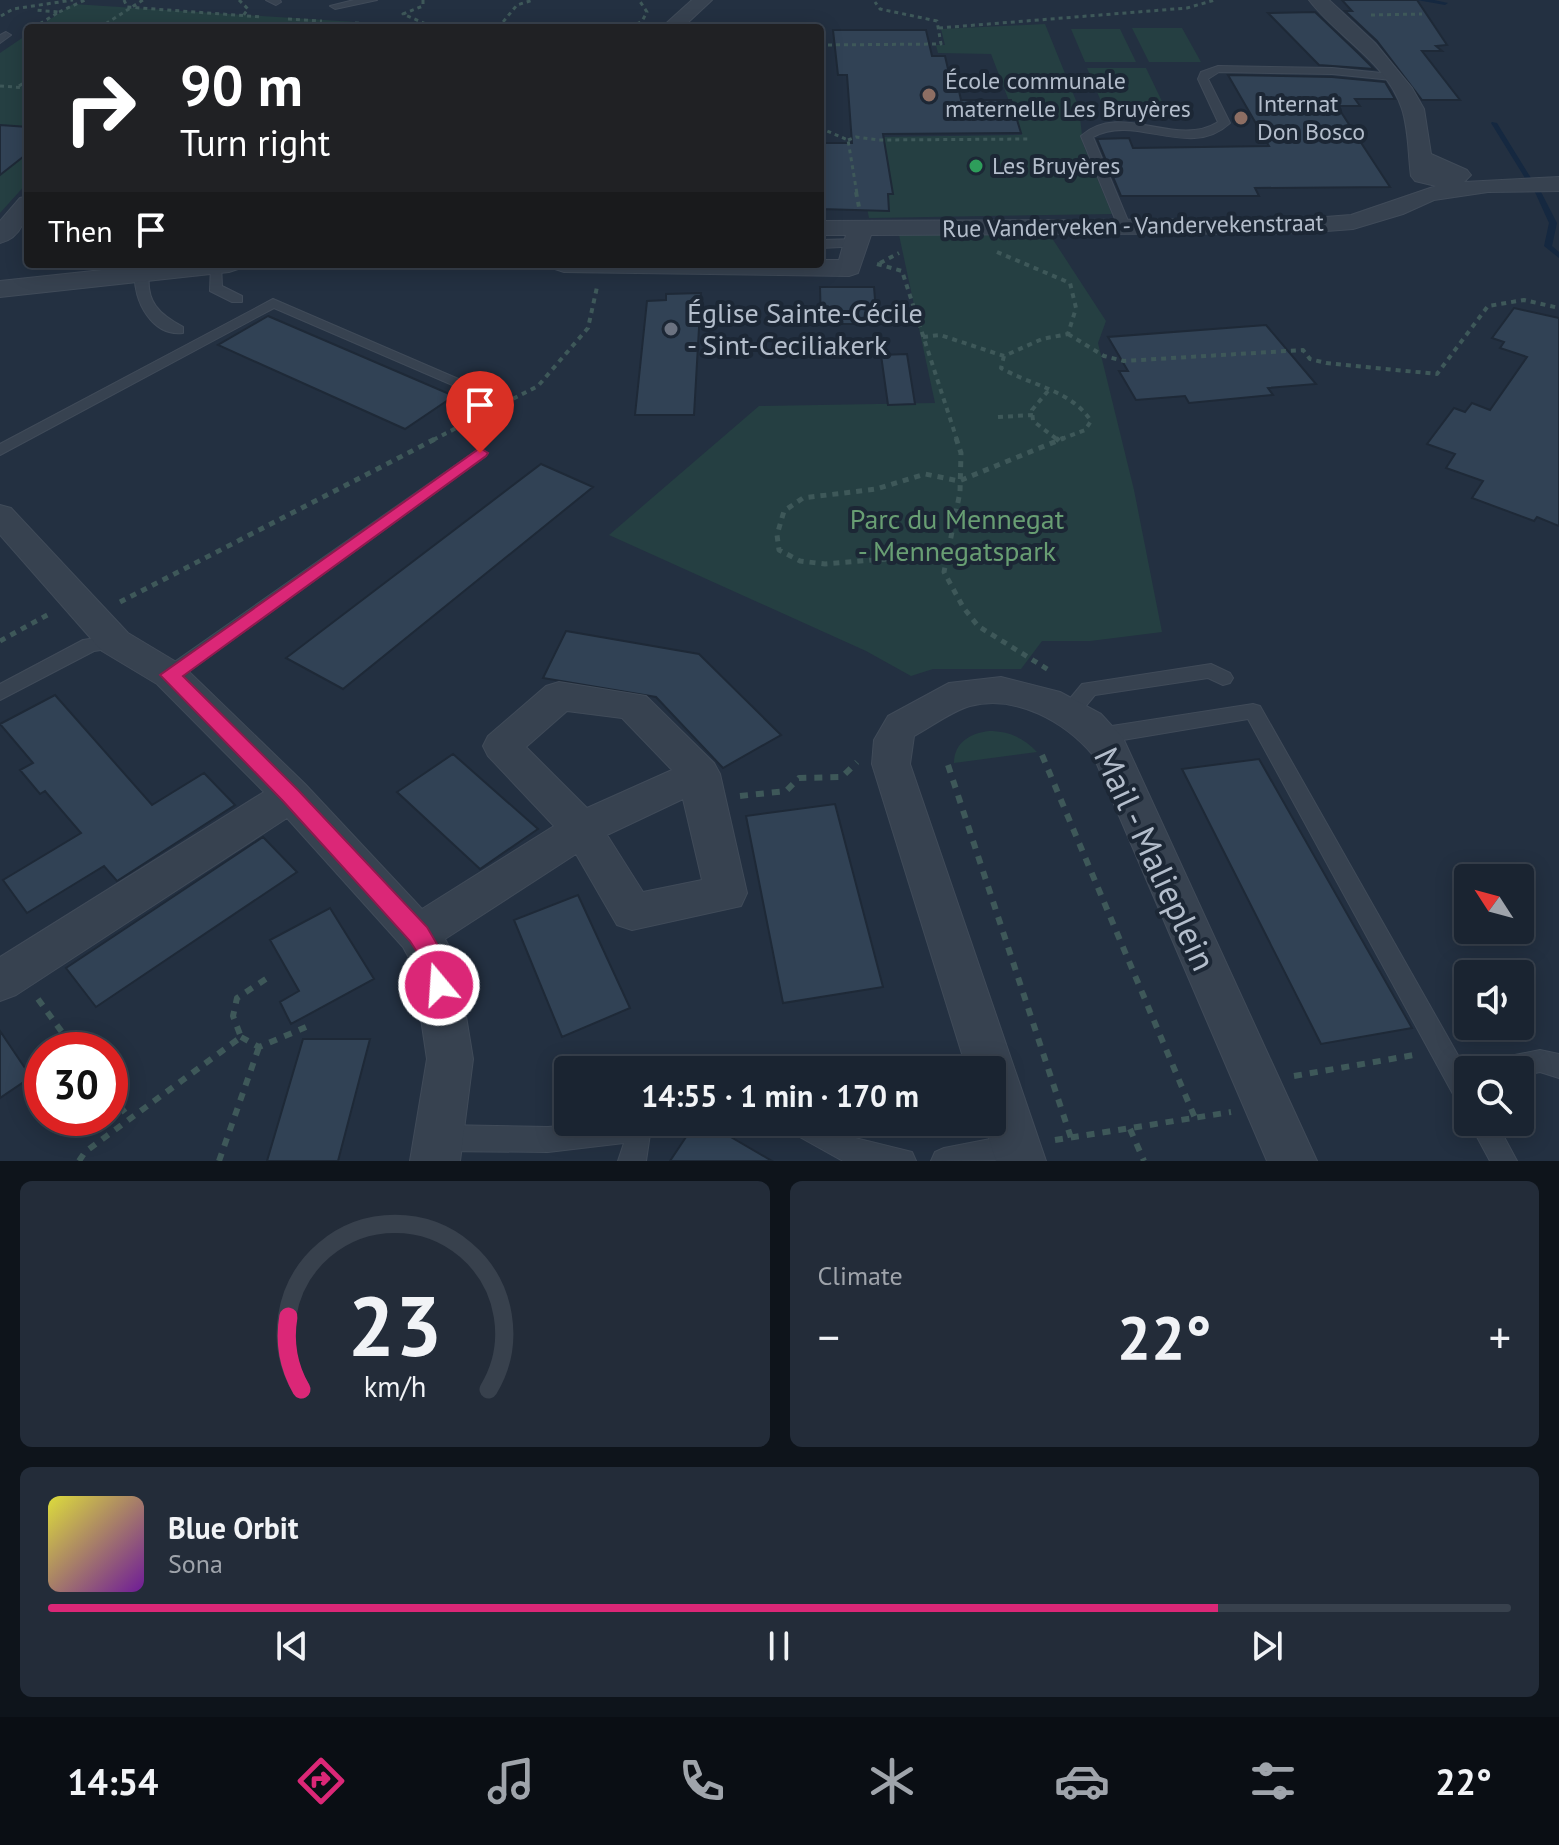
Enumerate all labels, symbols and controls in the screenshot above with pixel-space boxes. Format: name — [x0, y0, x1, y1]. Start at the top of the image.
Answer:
text: 90 m — [180, 49, 303, 121]
icon: right — [48, 56, 152, 160]
place label: École communale maternelle Les Bruyères — [945, 65, 1191, 124]
marker: École communale maternelle Les Bruyères — [920, 86, 938, 104]
place label: Internat Don Bosco — [1257, 88, 1365, 147]
marker: Internat Don Bosco — [1232, 109, 1250, 127]
text: Turn right — [180, 119, 330, 166]
place label: Les Bruyères — [992, 150, 1120, 181]
marker: Les Bruyères — [967, 157, 985, 175]
street label: Rue Vanderveken - Vandervekenstraat — [942, 207, 1324, 244]
icon: arrive — [129, 208, 173, 252]
text: Then — [48, 211, 113, 250]
place label: Église Sainte-Cécile - Sint-Ceciliakerk — [687, 294, 923, 363]
marker: Église Sainte-Cécile - Sint-Ceciliakerk — [662, 320, 680, 338]
pin — [446, 371, 514, 453]
icon: arrive — [458, 383, 502, 427]
park label: Parc du Mennegat - Mennegatspark — [850, 500, 1065, 569]
street label: Mail - Malieplein — [1085, 740, 1227, 977]
north arrow — [1454, 864, 1534, 944]
map controls — [1454, 864, 1534, 1136]
position arrow — [397, 943, 481, 1027]
button: sound — [1454, 960, 1534, 1040]
speed limit sign: 30 — [24, 1032, 128, 1136]
button: search — [1454, 1056, 1534, 1136]
text: 14:55 · 1 min · 170 m — [641, 1076, 919, 1115]
text: Climate — [818, 1259, 903, 1292]
text: 23 — [348, 1271, 442, 1379]
text: 22° — [1117, 1298, 1211, 1376]
text: − — [818, 1308, 840, 1365]
text: + — [1489, 1308, 1511, 1365]
text: km/h — [363, 1368, 426, 1405]
text: Blue Orbit — [168, 1508, 298, 1547]
text: Sona — [168, 1547, 223, 1580]
icon: previous — [270, 1624, 314, 1668]
icon: pause — [757, 1624, 801, 1668]
icon: next — [1245, 1624, 1289, 1668]
icon: directions — [293, 1753, 349, 1809]
icon: music — [483, 1753, 539, 1809]
icon: phone — [674, 1753, 730, 1809]
icon: climate — [864, 1753, 920, 1809]
icon: car — [1054, 1753, 1110, 1809]
icon: filters — [1245, 1753, 1301, 1809]
text: 14:54 — [67, 1758, 159, 1805]
text: 22° — [1435, 1758, 1492, 1805]

